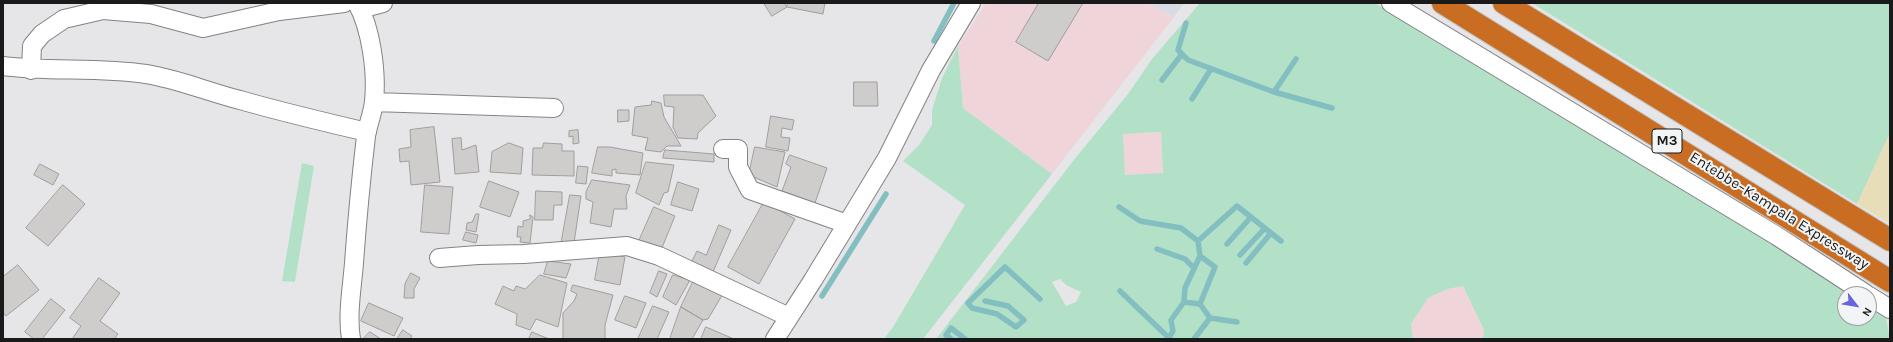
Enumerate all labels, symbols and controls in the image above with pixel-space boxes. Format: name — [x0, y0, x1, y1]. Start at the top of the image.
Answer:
road number: M3 — [1652, 129, 1682, 153]
street label: Entebbe–Kampala Expressway — [1686, 148, 1872, 274]
north arrow — [1837, 286, 1877, 326]
text: N — [1859, 305, 1874, 319]

